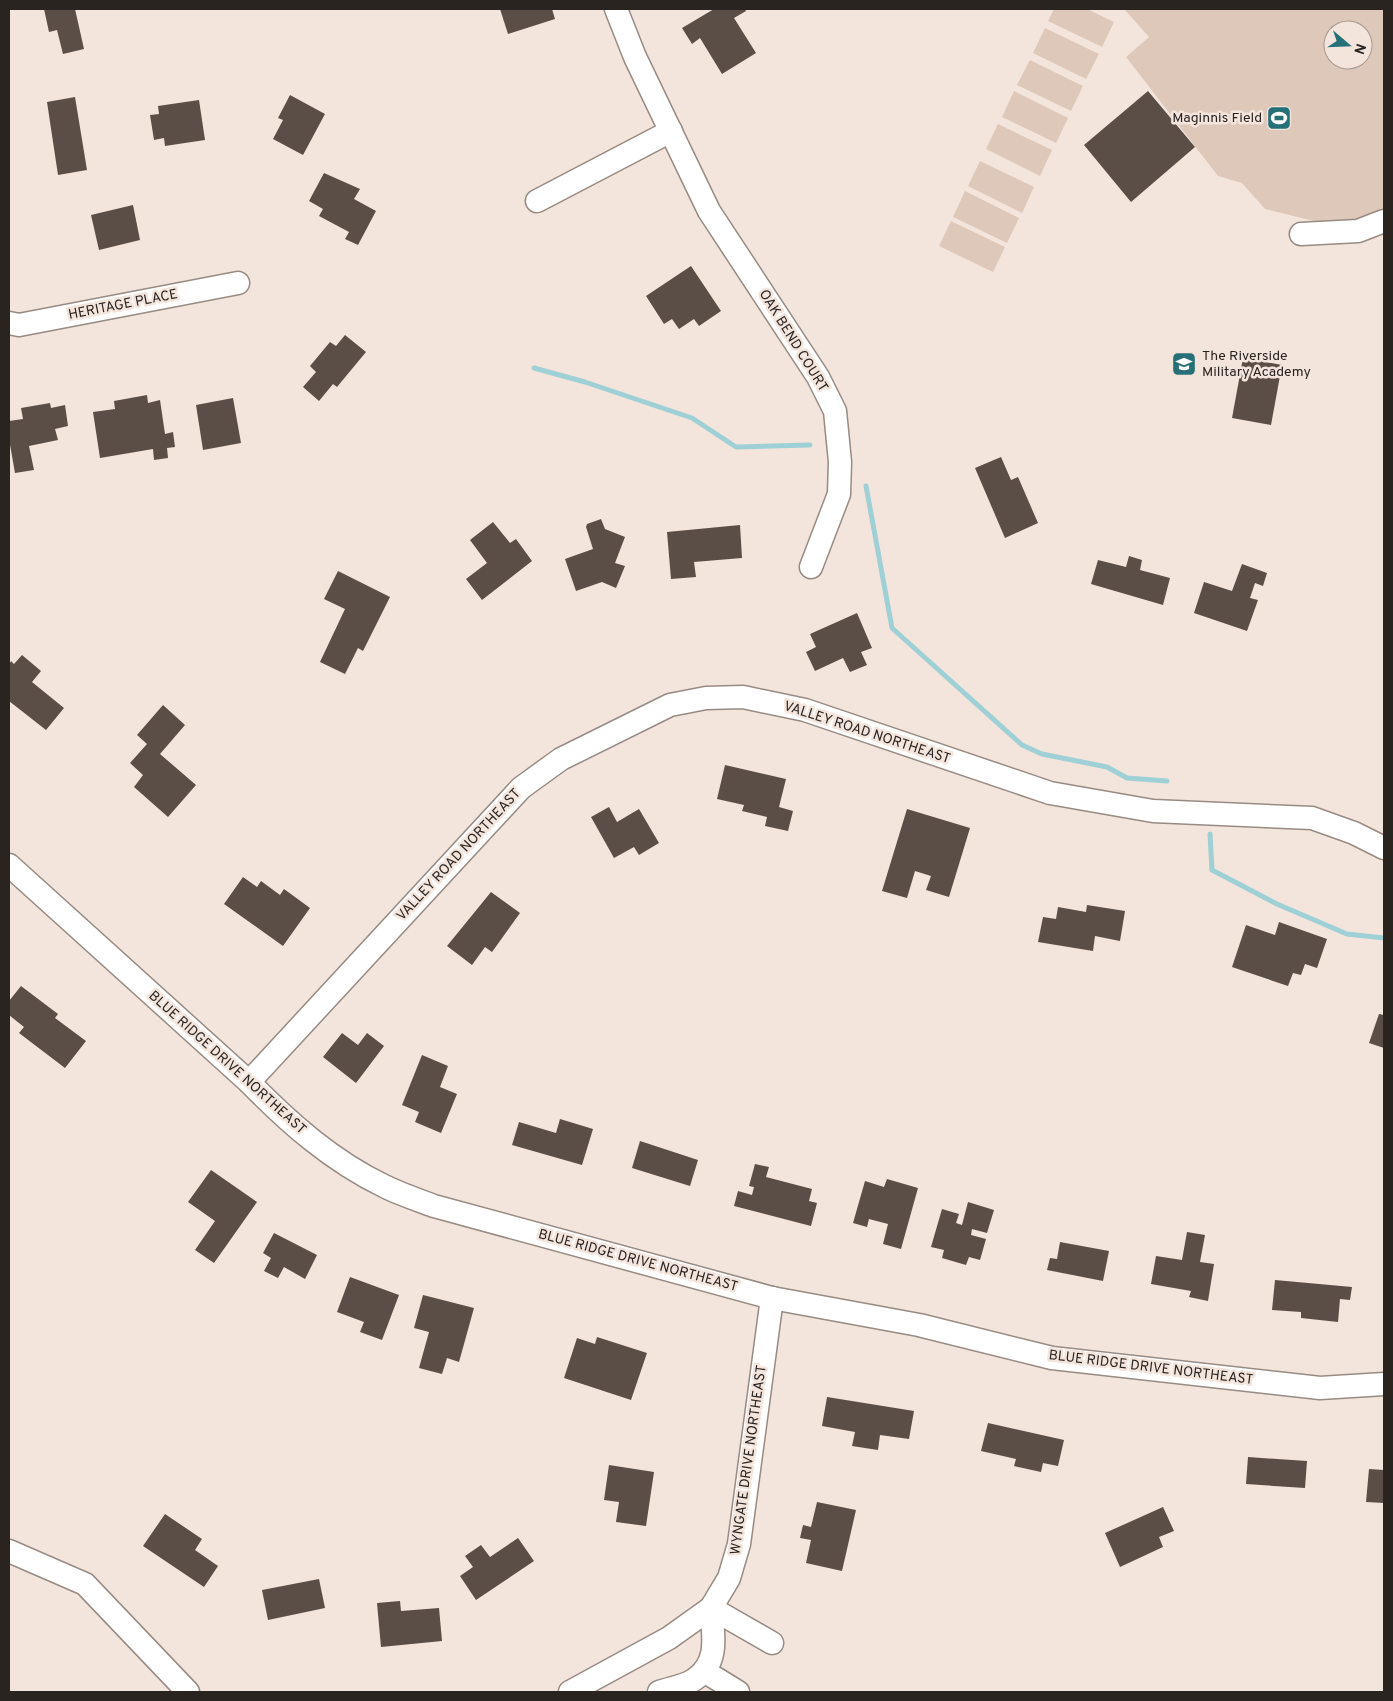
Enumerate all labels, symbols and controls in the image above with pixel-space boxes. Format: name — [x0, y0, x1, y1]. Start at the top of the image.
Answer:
north arrow — [1323, 20, 1373, 70]
text: N — [1349, 41, 1369, 56]
sports icon: Maginnis Field — [1266, 105, 1292, 131]
place label: Maginnis Field — [1172, 110, 1262, 127]
street label: HERITAGE PLACE — [67, 286, 179, 324]
street label: OAK BEND COURT — [755, 287, 831, 395]
place label: The Riverside Military Academy — [1202, 348, 1311, 381]
school or university icon: The Riverside Military Academy — [1171, 351, 1197, 377]
street label: VALLEY ROAD NORTHEAST — [781, 698, 953, 768]
street label: VALLEY ROAD NORTHEAST — [393, 785, 525, 925]
street label: BLUE RIDGE DRIVE NORTHEAST — [145, 988, 309, 1138]
street label: BLUE RIDGE DRIVE NORTHEAST — [536, 1226, 740, 1296]
street label: BLUE RIDGE DRIVE NORTHEAST — [1048, 1347, 1254, 1389]
street label: WYNGATE DRIVE NORTHEAST — [727, 1364, 771, 1556]

